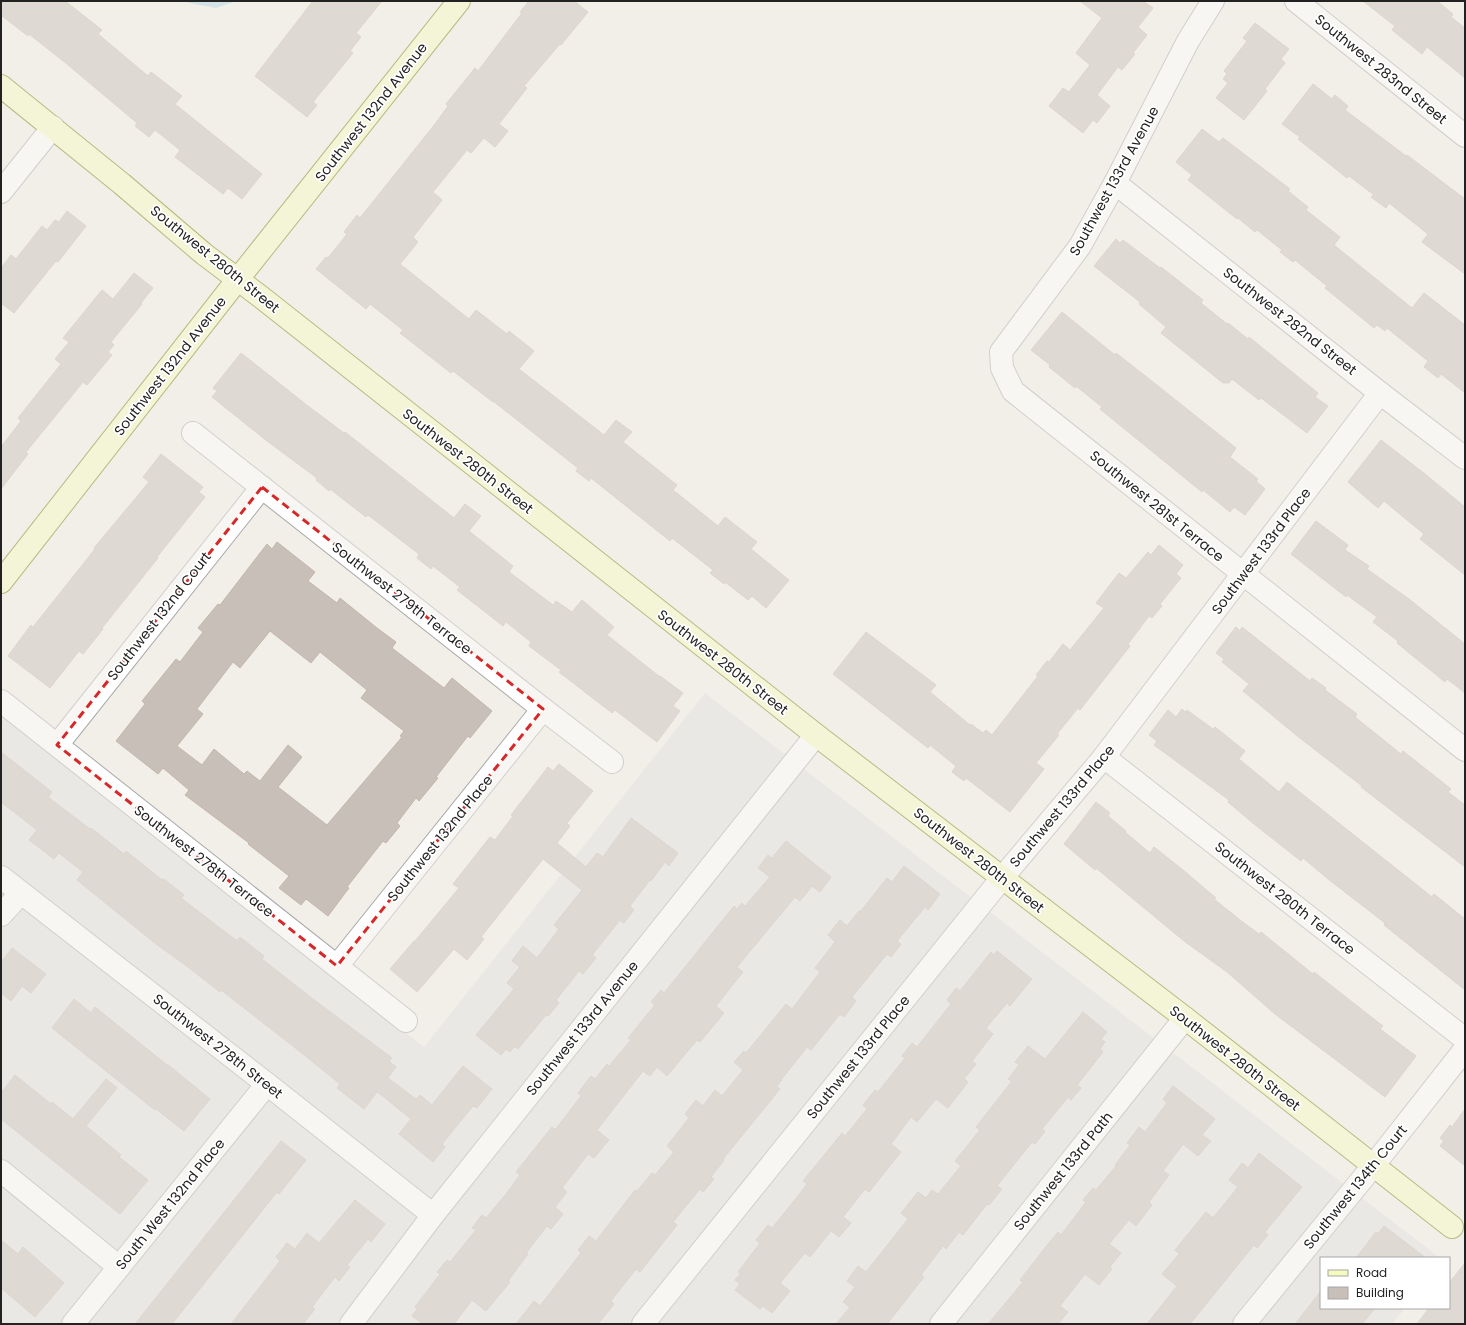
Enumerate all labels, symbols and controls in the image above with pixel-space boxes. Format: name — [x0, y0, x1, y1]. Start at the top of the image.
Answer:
street label: Southwest 283nd Street — [1311, 9, 1451, 129]
street label: Southwest 132nd Avenue — [310, 38, 432, 186]
street label: Southwest 133rd Avenue — [1064, 102, 1164, 260]
street label: Southwest 280th Street — [146, 201, 284, 317]
street label: Southwest 282nd Street — [1219, 262, 1361, 380]
street label: Southwest 132nd Avenue — [109, 292, 231, 440]
street label: Southwest 280th Street — [398, 404, 538, 518]
street label: Southwest 281st Terrace — [1086, 446, 1229, 567]
street label: Southwest 133rd Place — [1207, 483, 1316, 619]
street label: Southwest 279th Terrace — [328, 537, 476, 659]
street label: Southwest 132nd Court — [102, 547, 216, 685]
street label: Southwest 280th Street — [653, 605, 793, 719]
street label: Southwest 133rd Place — [1005, 740, 1119, 871]
street label: Southwest 132nd Place — [383, 770, 498, 906]
street label: Southwest 278th Terrace — [130, 800, 278, 922]
street label: Southwest 280th Street — [909, 803, 1049, 917]
street label: Southwest 280th Terrace — [1211, 837, 1360, 959]
street label: Southwest 133rd Avenue — [521, 956, 643, 1100]
street label: Southwest 278th Street — [149, 989, 287, 1103]
street label: Southwest 133rd Place — [802, 991, 914, 1123]
street label: Southwest 280th Street — [1165, 1001, 1305, 1115]
street label: Southwest 133rd Path — [1009, 1107, 1117, 1235]
street label: Southwest 134th Court — [1298, 1121, 1412, 1253]
street label: South West 132nd Place — [111, 1134, 229, 1274]
legend — [1320, 1257, 1450, 1309]
text: Road — [1356, 1264, 1387, 1281]
text: Building — [1356, 1284, 1404, 1301]

